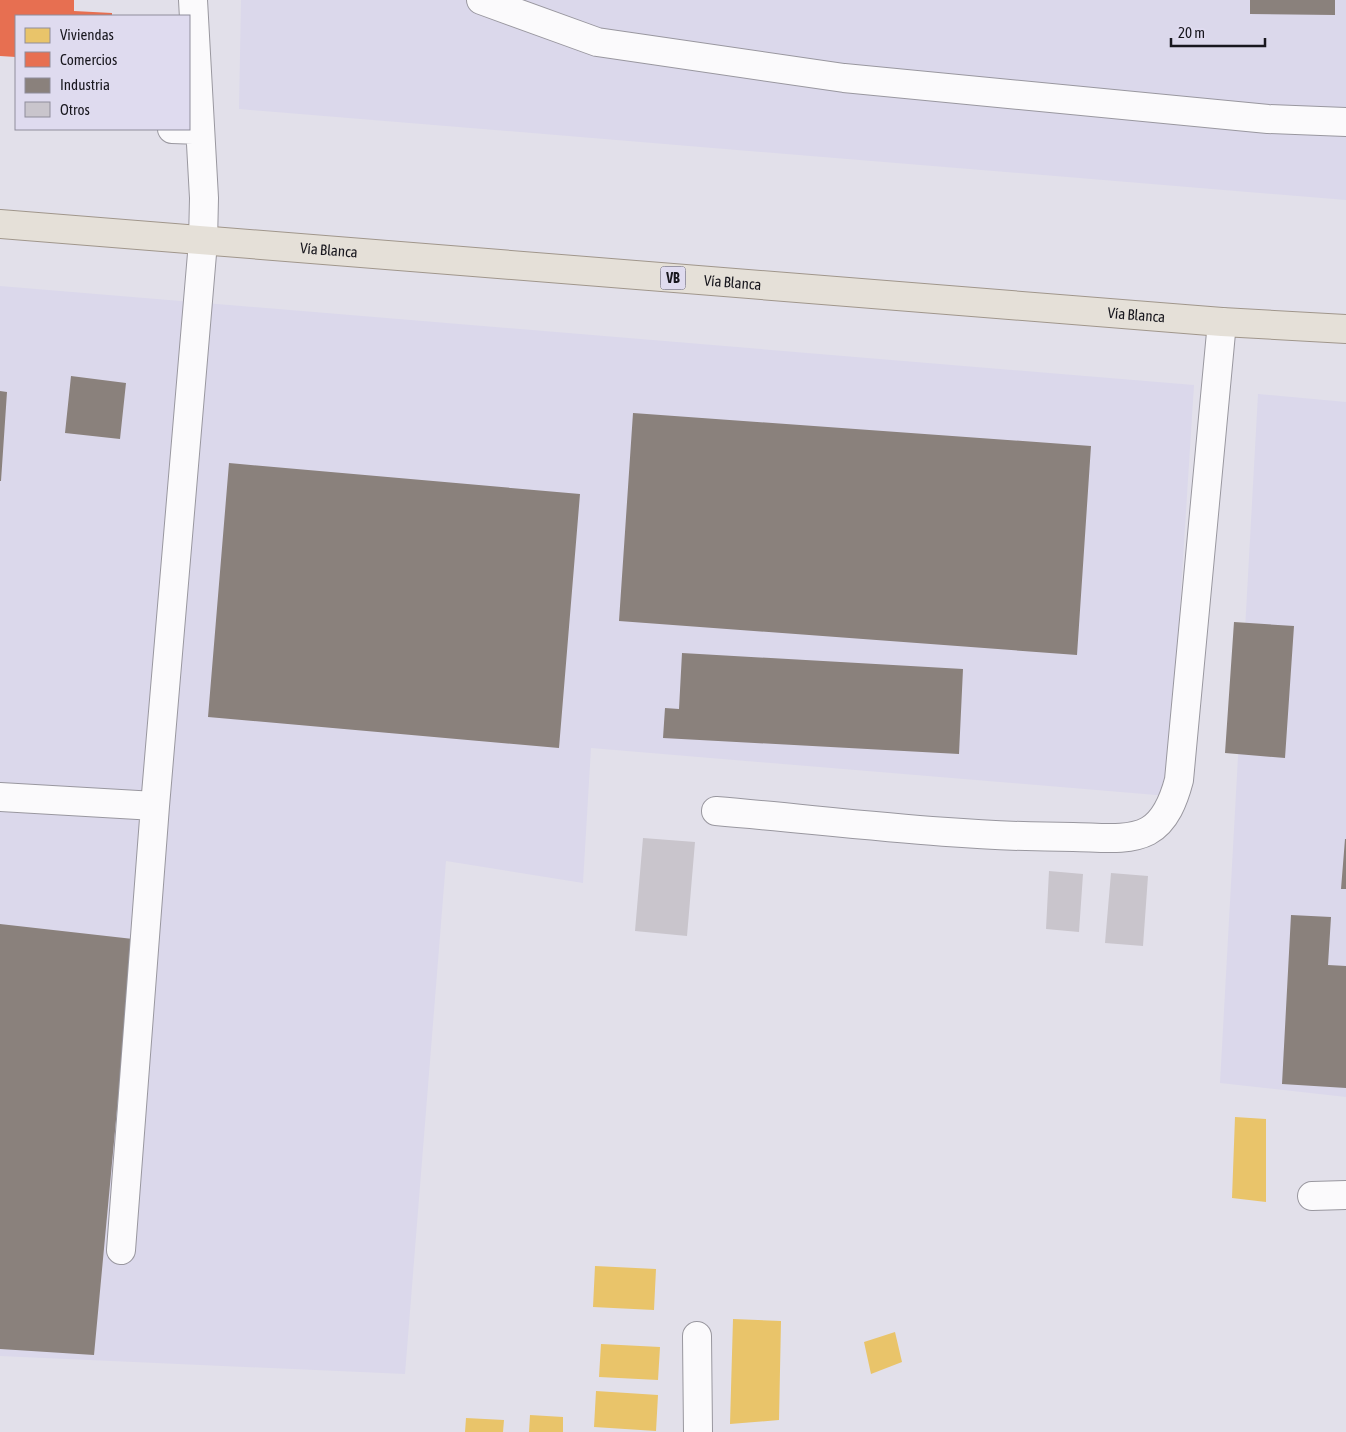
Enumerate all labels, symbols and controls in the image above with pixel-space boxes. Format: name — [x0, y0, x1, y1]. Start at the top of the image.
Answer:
legend — [15, 15, 190, 130]
scale bar — [1171, 15, 1265, 47]
text: 20 m — [1178, 24, 1205, 41]
text: Viviendas — [60, 26, 114, 43]
text: Comercios — [60, 51, 117, 68]
text: Industria — [60, 76, 110, 93]
text: Otros — [60, 101, 90, 118]
street label: Vía Blanca — [300, 239, 358, 261]
road number: VB — [660, 266, 686, 290]
street label: Vía Blanca — [703, 271, 762, 293]
street label: Vía Blanca — [1107, 304, 1166, 325]

